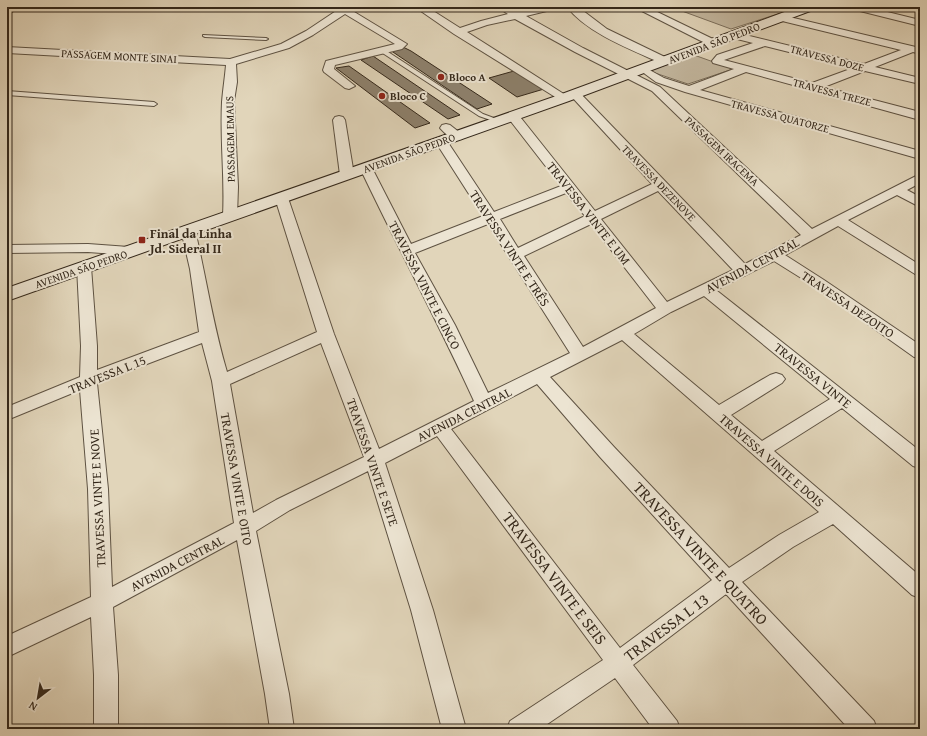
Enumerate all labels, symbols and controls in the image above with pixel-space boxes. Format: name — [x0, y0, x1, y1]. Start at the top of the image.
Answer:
street label: AVENIDA SÃO PEDRO — [666, 18, 762, 68]
street label: TRAVESSA DOZE — [788, 40, 866, 76]
street label: PASSAGEM MONTE SINAI — [61, 45, 177, 67]
place label: Bloco A — [449, 69, 485, 85]
marker: Bloco A — [436, 72, 446, 82]
street label: TRAVESSA TREZE — [791, 74, 873, 110]
place label: Bloco C — [390, 88, 426, 104]
marker: Bloco C — [377, 91, 387, 101]
street label: TRAVESSA QUATORZE — [729, 95, 831, 137]
street label: PASSAGEM EMAUS — [221, 96, 239, 182]
street label: PASSAGEM IRACEMA — [681, 112, 763, 190]
street label: AVENIDA SÃO PEDRO — [361, 129, 458, 177]
street label: TRAVESSA DEZENOVE — [618, 141, 700, 225]
street label: TRAVESSA VINTE E UM — [542, 158, 635, 269]
street label: TRAVESSA VINTE E TRÊS — [465, 186, 554, 310]
street label: TRAVESSA VINTE E CINCO — [384, 218, 465, 353]
place label: Final da Linha Jd. Sideral II — [148, 224, 232, 258]
street label: AVENIDA CENTRAL — [702, 232, 803, 298]
marker: Final da Linha Jd. Sideral II — [137, 235, 147, 245]
street label: AVENIDA SÃO PEDRO — [33, 246, 130, 292]
street label: TRAVESSA DEZOITO — [797, 266, 898, 343]
street label: TRAVESSA VINTE — [770, 338, 856, 413]
street label: TRAVESSA L 15 — [66, 350, 149, 399]
street label: AVENIDA CENTRAL — [414, 382, 515, 446]
street label: TRAVESSA VINTE E SETE — [342, 396, 403, 529]
street label: TRAVESSA VINTE E DOIS — [715, 409, 828, 511]
street label: TRAVESSA VINTE E OITO — [215, 411, 258, 547]
street label: TRAVESSA VINTE E NOVE — [84, 428, 111, 568]
street label: TRAVESSA VINTE E QUATRO — [628, 476, 774, 630]
street label: TRAVESSA VINTE E SEIS — [497, 507, 613, 650]
street label: AVENIDA CENTRAL — [127, 530, 228, 596]
street label: TRAVESSA L 13 — [619, 587, 713, 667]
north arrow — [18, 678, 58, 718]
text: N — [25, 697, 40, 715]

